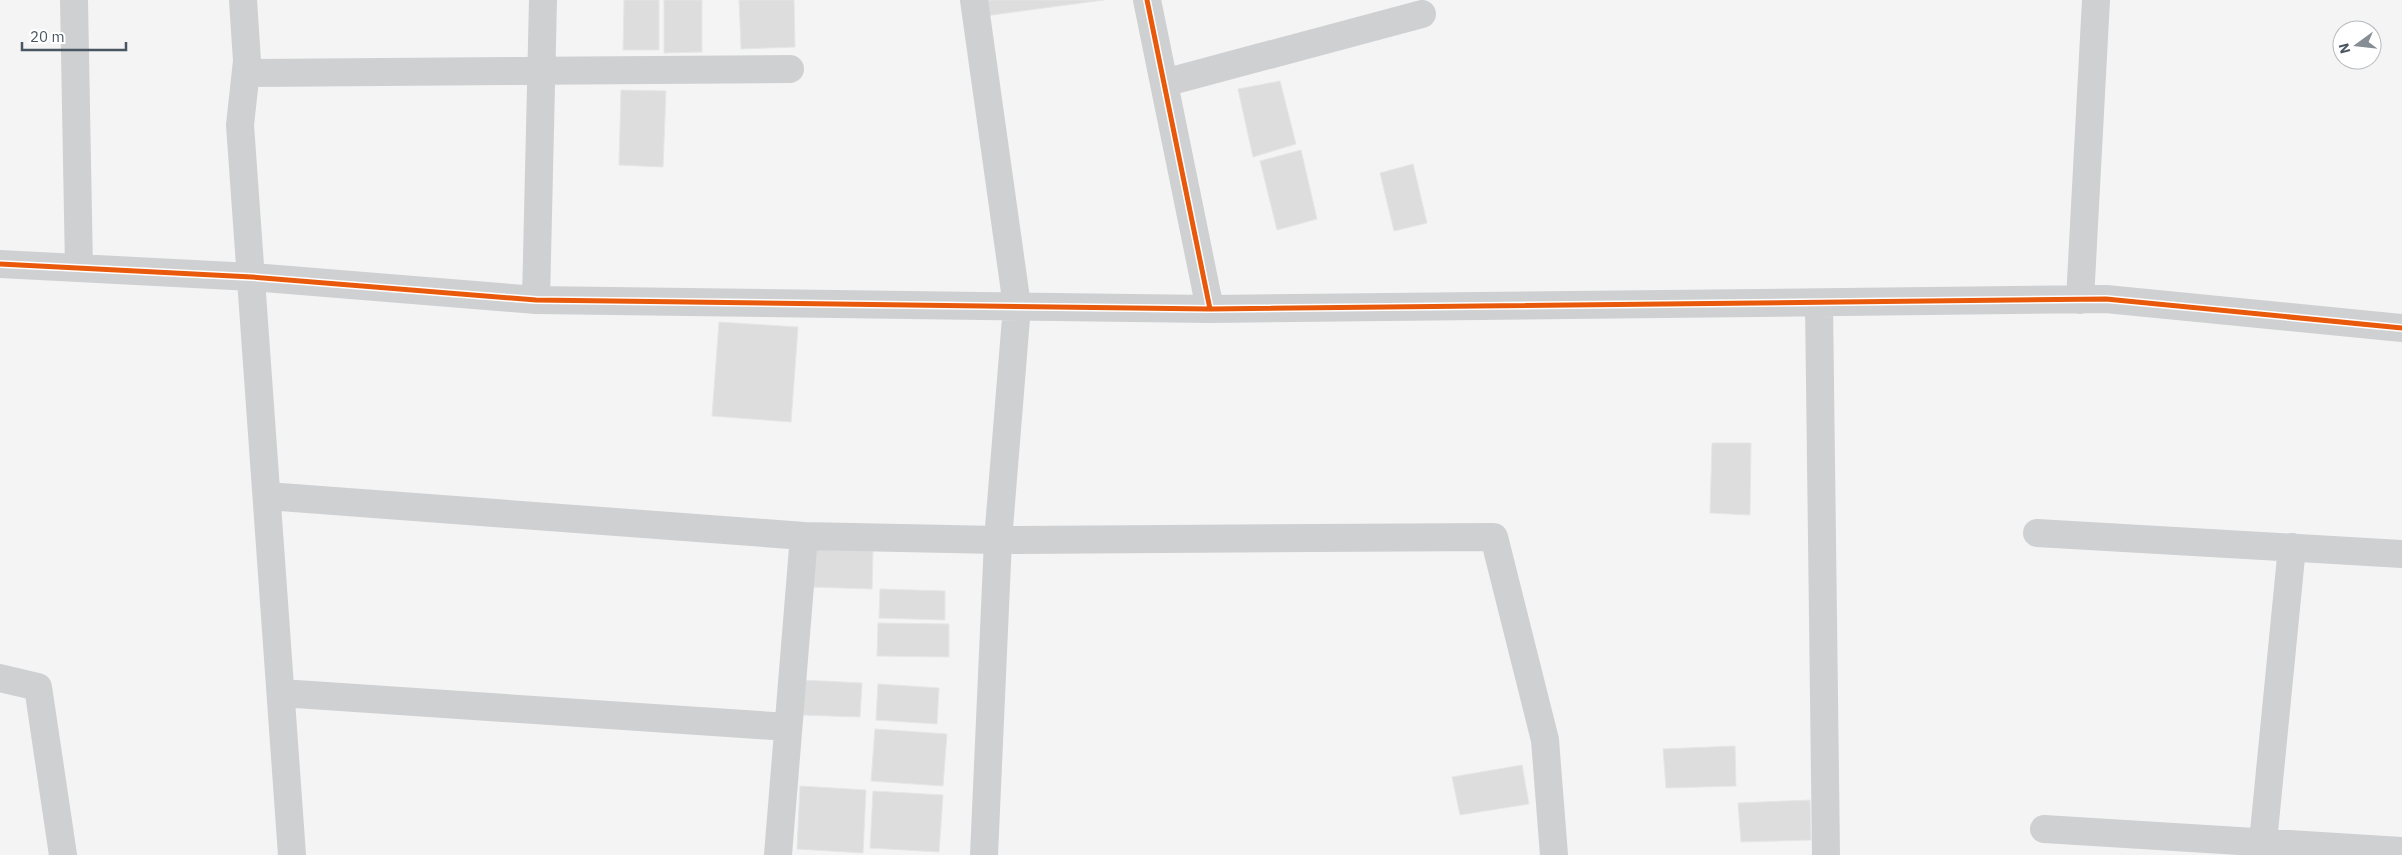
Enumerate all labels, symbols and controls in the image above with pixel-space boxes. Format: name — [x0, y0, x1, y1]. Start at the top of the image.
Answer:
scale bar — [22, 20, 126, 52]
north arrow — [2332, 20, 2382, 70]
text: 20 m — [30, 27, 65, 46]
text: N — [2334, 41, 2354, 56]

